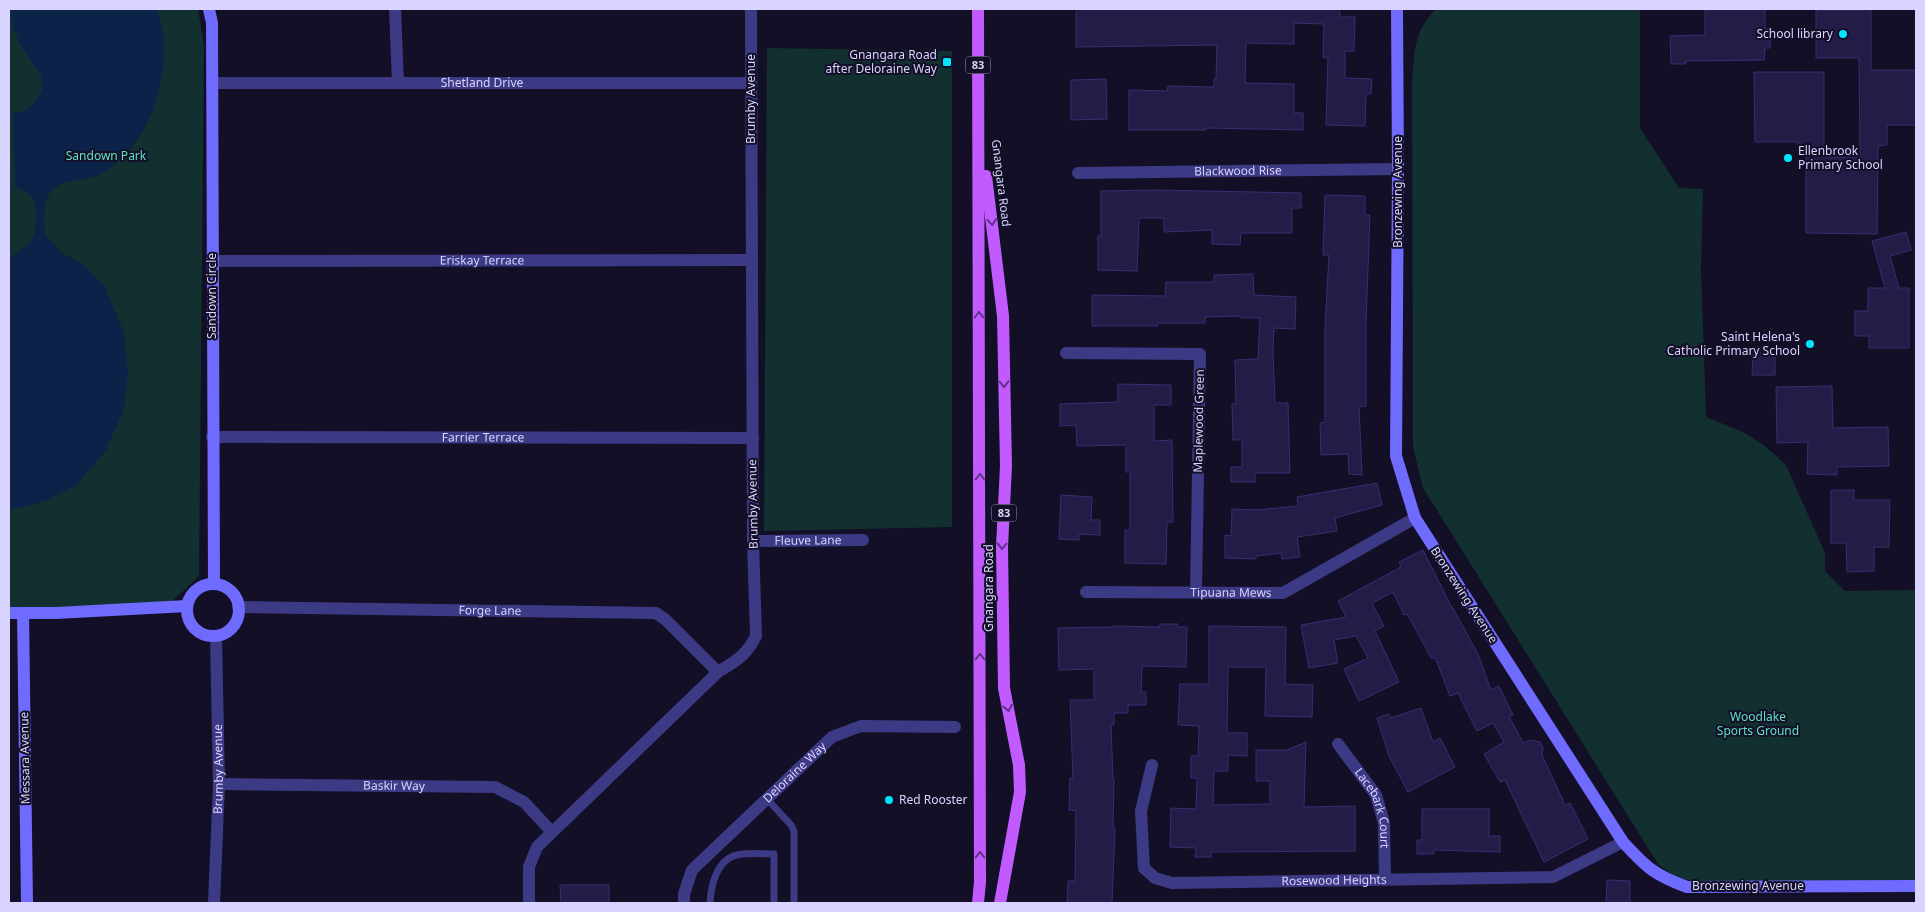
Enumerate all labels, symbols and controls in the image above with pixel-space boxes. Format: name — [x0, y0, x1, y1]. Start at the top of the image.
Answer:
place label: School library — [1756, 25, 1834, 42]
marker: School library — [1837, 28, 1849, 40]
place label: Gnangara Road after Deloraine Way — [825, 46, 938, 77]
street label: Brumby Avenue — [742, 54, 759, 144]
marker: Gnangara Road after Deloraine Way — [941, 56, 953, 68]
road number: 83 — [966, 56, 990, 74]
street label: Shetland Drive — [441, 74, 524, 91]
street label: Bronzewing Avenue — [1389, 136, 1406, 248]
street label: Gnangara Road — [988, 138, 1015, 228]
place label: Ellenbrook Primary School — [1798, 142, 1883, 173]
park label: Sandown Park — [66, 147, 147, 164]
marker: Ellenbrook Primary School — [1782, 152, 1794, 164]
street label: Blackwood Rise — [1194, 161, 1282, 180]
one-way arrow — [986, 218, 997, 226]
street label: Eriskay Terrace — [440, 251, 524, 269]
street label: Sandown Circle — [203, 253, 220, 339]
one-way arrow — [974, 310, 984, 318]
place label: Saint Helena's Catholic Primary School — [1667, 328, 1800, 359]
marker: Saint Helena's Catholic Primary School — [1804, 338, 1816, 350]
street label: Maplewood Green — [1189, 369, 1208, 473]
one-way arrow — [999, 380, 1009, 388]
street label: Farrier Terrace — [442, 428, 524, 446]
street label: Brumby Avenue — [743, 459, 762, 549]
one-way arrow — [975, 473, 985, 480]
road number: 83 — [992, 504, 1016, 522]
street label: Fleuve Lane — [775, 531, 842, 549]
one-way arrow — [997, 543, 1007, 551]
street label: Bronzewing Avenue — [1427, 543, 1502, 646]
street label: Gnangara Road — [980, 544, 997, 632]
street label: Tipuana Mews — [1190, 584, 1272, 601]
street label: Forge Lane — [458, 601, 522, 619]
one-way arrow — [975, 653, 985, 660]
one-way arrow — [1003, 704, 1013, 713]
park label: Woodlake Sports Ground — [1717, 708, 1799, 739]
street label: Messara Avenue — [15, 711, 34, 804]
street label: Brumby Avenue — [209, 724, 227, 814]
street label: Deloraine Way — [759, 737, 830, 806]
street label: Lacebark Court — [1351, 764, 1393, 849]
street label: Baskir Way — [363, 777, 426, 794]
place label: Red Rooster — [899, 791, 968, 808]
marker: Red Rooster — [883, 794, 895, 806]
one-way arrow — [975, 850, 985, 858]
street label: Rosewood Heights — [1281, 871, 1387, 889]
street label: Bronzewing Avenue — [1692, 877, 1804, 894]

